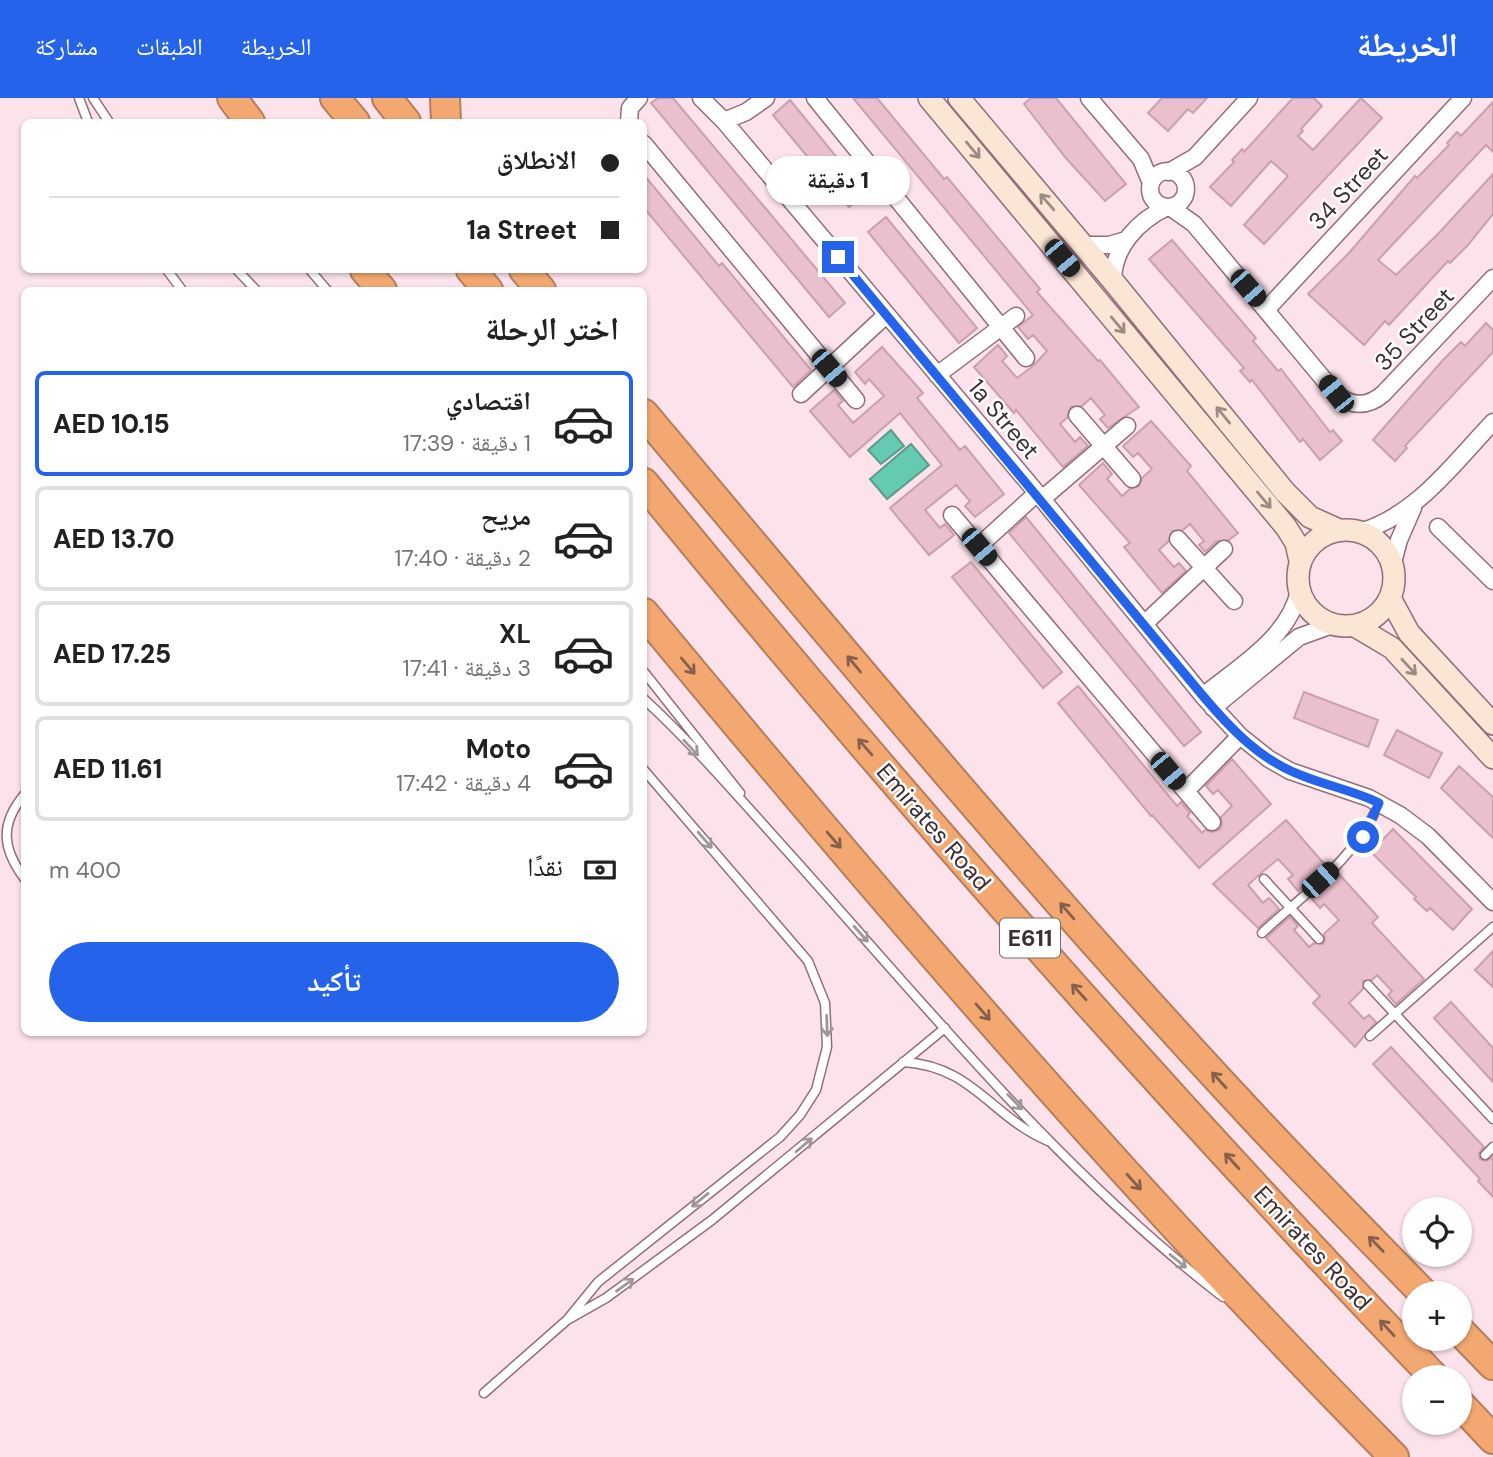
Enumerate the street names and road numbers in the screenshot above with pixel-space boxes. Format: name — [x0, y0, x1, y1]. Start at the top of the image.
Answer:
street label: 34 Street — [1301, 140, 1395, 236]
street label: 35 Street — [1367, 281, 1461, 377]
street label: 1a Street — [962, 373, 1046, 465]
street label: Emirates Road — [870, 757, 998, 897]
road number: E611 — [1000, 918, 1060, 958]
street label: Emirates Road — [1247, 1179, 1379, 1317]

